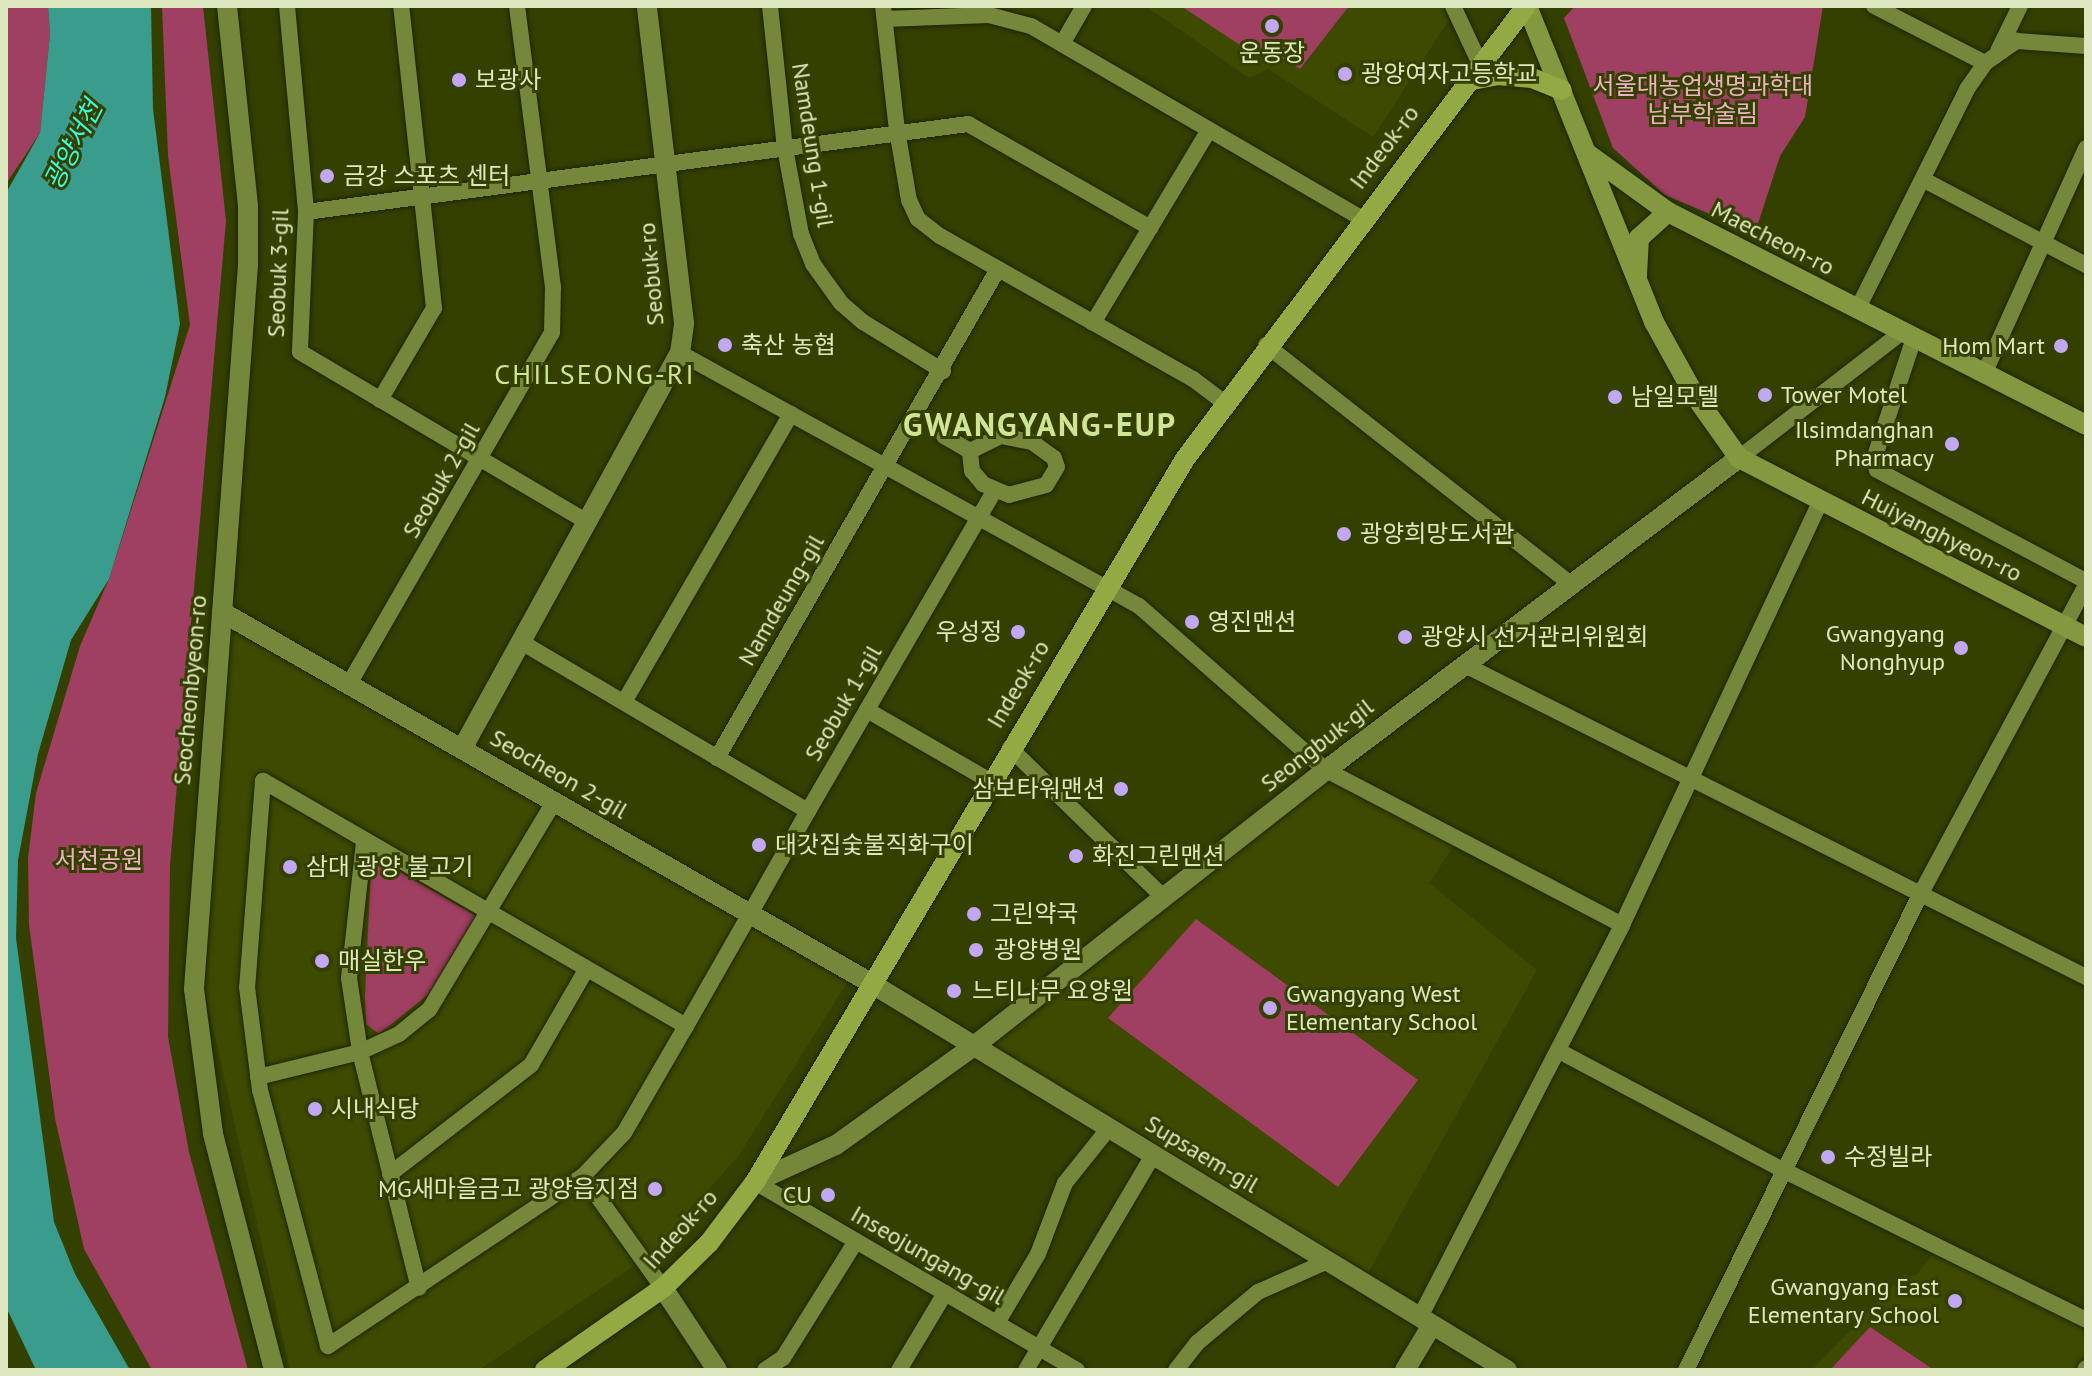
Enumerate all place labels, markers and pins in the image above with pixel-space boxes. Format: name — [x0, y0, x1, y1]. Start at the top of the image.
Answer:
marker: 운동장 — [1263, 17, 1281, 35]
place label: 운동장 — [1239, 39, 1305, 67]
place label: 광양여자고등학교 — [1361, 60, 1538, 88]
marker: 광양여자고등학교 — [1336, 65, 1354, 83]
place label: 보광사 — [475, 66, 541, 94]
marker: 보광사 — [450, 71, 468, 89]
place label: 금강 스포츠 센터 — [343, 162, 510, 190]
marker: 금강 스포츠 센터 — [318, 167, 336, 185]
place label: 축산 농협 — [741, 331, 836, 359]
place label: Hom Mart — [1942, 332, 2045, 360]
marker: 축산 농협 — [716, 336, 734, 354]
marker: Hom Mart — [2052, 337, 2070, 355]
place label: Tower Motel — [1781, 381, 1907, 409]
place label: 남일모텔 — [1631, 383, 1719, 411]
marker: Tower Motel — [1756, 386, 1774, 404]
marker: 남일모텔 — [1606, 388, 1624, 406]
place label: Ilsimdanghan Pharmacy — [1795, 416, 1934, 472]
marker: Ilsimdanghan Pharmacy — [1941, 433, 1963, 455]
place label: 광양희망도서관 — [1360, 520, 1515, 548]
marker: 광양희망도서관 — [1335, 525, 1353, 543]
place label: 영진맨션 — [1208, 608, 1296, 636]
marker: 영진맨션 — [1183, 613, 1201, 631]
place label: 우성정 — [936, 618, 1002, 646]
place label: Gwangyang Nonghyup — [1826, 620, 1945, 676]
marker: 우성정 — [1009, 623, 1027, 641]
place label: 광양시 선거관리위원회 — [1421, 623, 1648, 651]
marker: 광양시 선거관리위원회 — [1396, 628, 1414, 646]
marker: Gwangyang Nonghyup — [1952, 639, 1970, 657]
place label: 삼보타워맨션 — [973, 775, 1105, 803]
marker: 삼보타워맨션 — [1112, 780, 1130, 798]
place label: 대갓집숯불직화구이 — [775, 831, 974, 859]
marker: 대갓집숯불직화구이 — [750, 836, 768, 854]
place label: 화진그린맨션 — [1092, 842, 1224, 870]
marker: 화진그린맨션 — [1067, 847, 1085, 865]
place label: 삼대 광양 불고기 — [306, 853, 473, 881]
marker: 삼대 광양 불고기 — [281, 858, 299, 876]
place label: 그린약국 — [990, 900, 1078, 928]
marker: 그린약국 — [965, 905, 983, 923]
place label: 광양병원 — [994, 936, 1082, 964]
marker: 광양병원 — [965, 939, 987, 961]
place label: 매실한우 — [338, 947, 426, 975]
marker: 매실한우 — [313, 952, 331, 970]
place label: 느티나무 요양원 — [972, 977, 1133, 1005]
marker: 느티나무 요양원 — [943, 980, 965, 1002]
place label: Gwangyang West Elementary School — [1286, 980, 1478, 1036]
marker: Gwangyang West Elementary School — [1261, 999, 1279, 1017]
place label: 시내식당 — [331, 1095, 419, 1123]
marker: 시내식당 — [306, 1100, 324, 1118]
place label: 수정빌라 — [1844, 1143, 1932, 1171]
marker: 수정빌라 — [1819, 1148, 1837, 1166]
place label: MG새마을금고 광양읍지점 — [378, 1175, 639, 1203]
marker: MG새마을금고 광양읍지점 — [646, 1180, 664, 1198]
place label: CU — [783, 1181, 812, 1209]
marker: CU — [819, 1186, 837, 1204]
place label: Gwangyang East Elementary School — [1747, 1273, 1939, 1329]
marker: Gwangyang East Elementary School — [1946, 1292, 1964, 1310]

